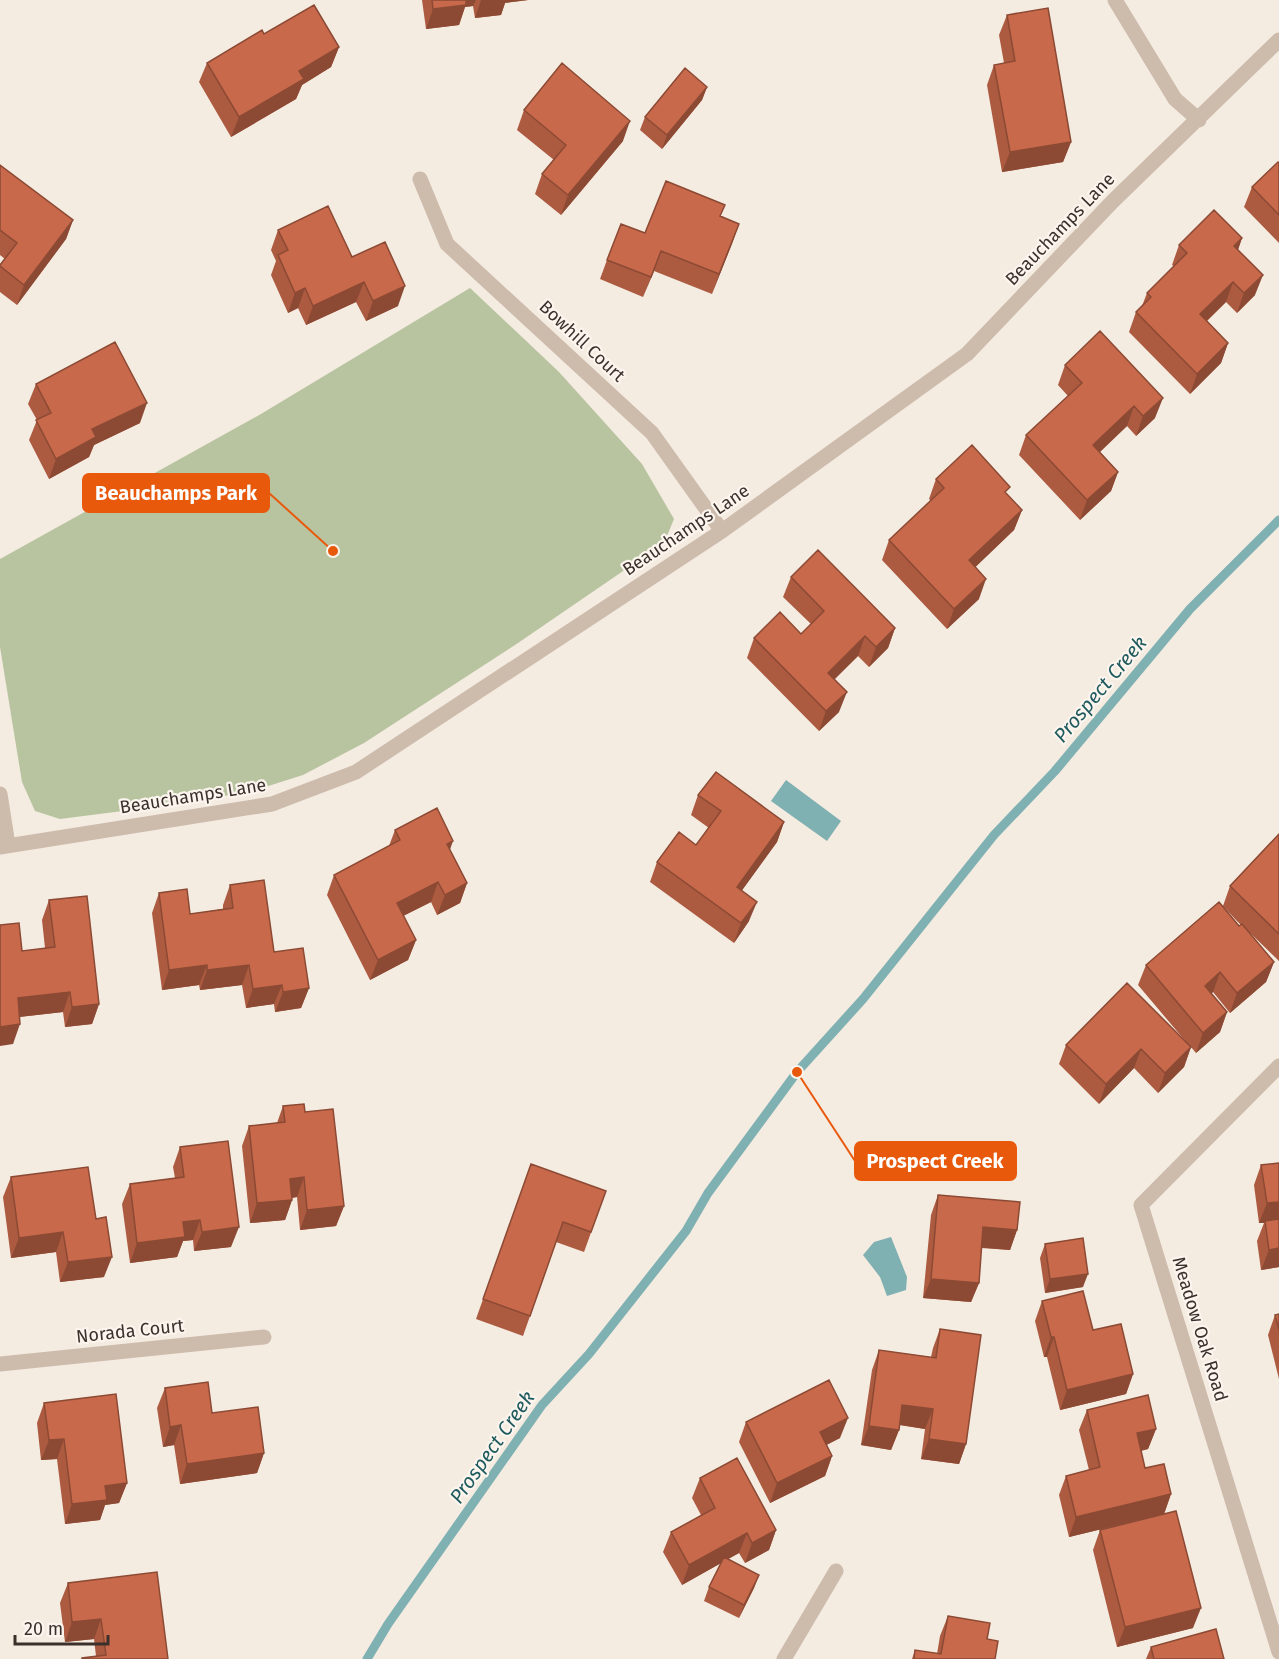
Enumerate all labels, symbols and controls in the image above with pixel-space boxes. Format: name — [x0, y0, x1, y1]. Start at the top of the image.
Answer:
street label: Beauchamps Lane — [1001, 168, 1119, 290]
street label: Bowhill Court — [534, 296, 630, 387]
callout: Beauchamps Park — [83, 474, 269, 512]
street label: Beauchamps Lane — [618, 479, 754, 581]
text: Beauchamps Park — [95, 481, 258, 505]
water label: Prospect Creek — [1048, 631, 1152, 747]
street label: Beauchamps Lane — [118, 774, 268, 818]
callout: Prospect Creek — [855, 1142, 1016, 1180]
text: Prospect Creek — [866, 1149, 1005, 1173]
street label: Meadow Oak Road — [1168, 1254, 1232, 1404]
street label: Norada Court — [75, 1314, 186, 1348]
water label: Prospect Creek — [444, 1386, 540, 1508]
scale bar — [15, 1608, 108, 1646]
text: 20 m — [24, 1618, 63, 1640]

